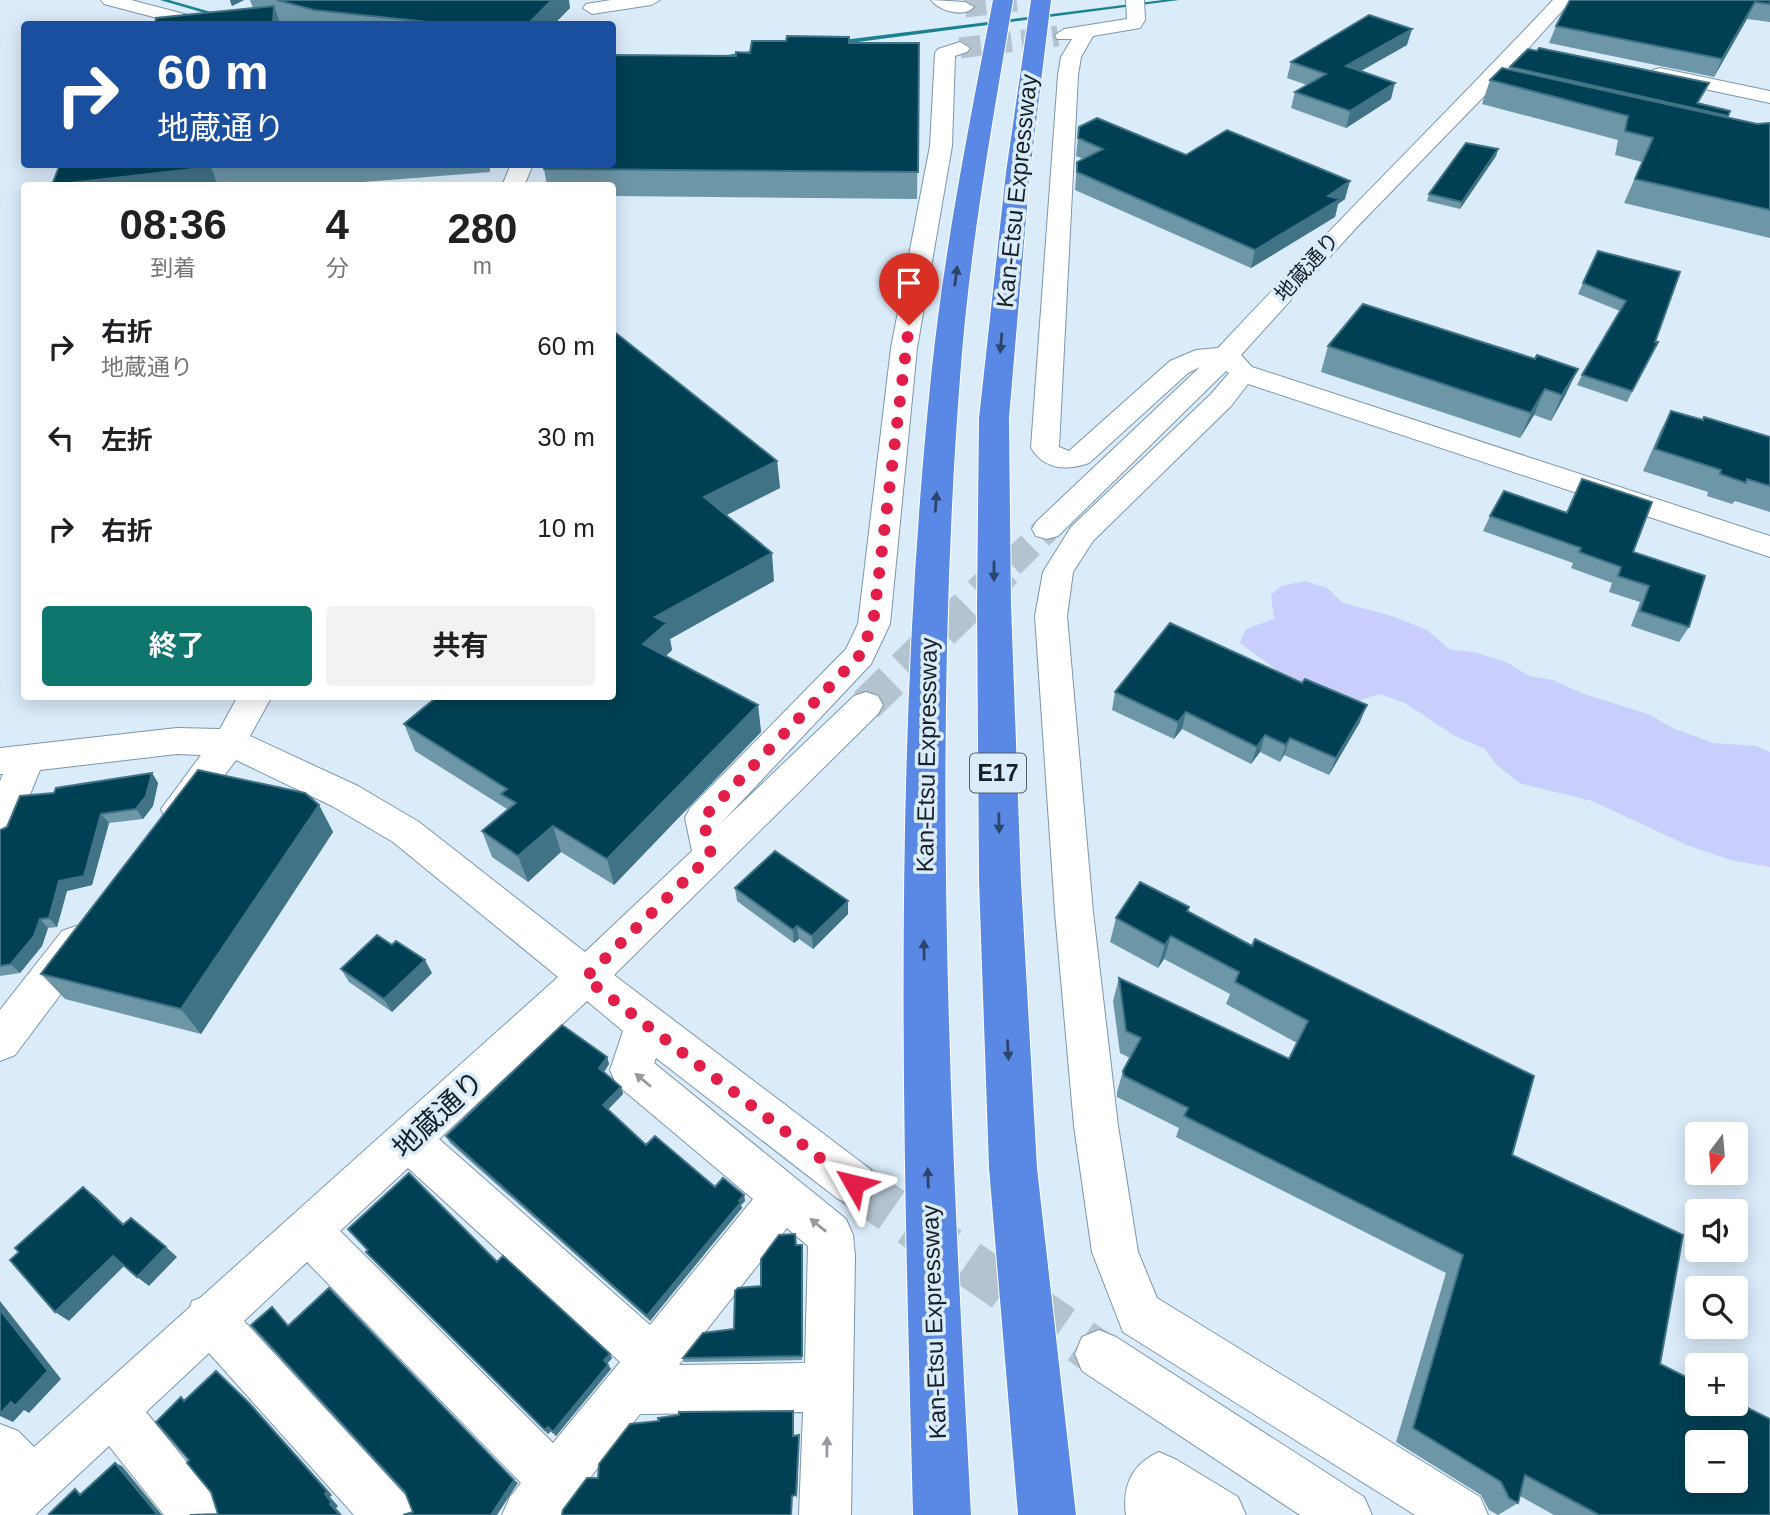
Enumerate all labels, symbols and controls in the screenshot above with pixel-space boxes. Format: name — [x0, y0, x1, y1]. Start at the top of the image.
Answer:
text: 60 m — [157, 45, 269, 99]
icon: right — [42, 49, 133, 140]
street label: Kan-Etsu Expressway — [991, 73, 1042, 309]
text: 地蔵通り — [157, 110, 285, 146]
text: 08:36 — [120, 201, 227, 248]
text: 4 — [325, 201, 349, 248]
text: 280 — [447, 205, 517, 252]
street label: 地蔵通り — [1270, 228, 1343, 306]
text: m — [473, 253, 492, 279]
pin — [879, 253, 939, 325]
text: 到着 — [150, 255, 196, 281]
text: 分 — [326, 255, 349, 281]
icon: arrive — [890, 264, 928, 302]
one-way arrow — [951, 265, 962, 287]
text: 右折 — [101, 317, 153, 347]
icon: right — [42, 328, 80, 366]
text: 60 m — [537, 331, 595, 361]
one-way arrow — [995, 333, 1006, 355]
text: 地蔵通り — [101, 354, 193, 380]
icon: left — [42, 419, 80, 457]
text: 30 m — [537, 422, 595, 452]
text: 左折 — [101, 425, 153, 455]
one-way arrow — [931, 491, 942, 513]
icon: right — [42, 510, 80, 548]
text: 10 m — [537, 513, 595, 543]
text: 右折 — [101, 516, 153, 546]
one-way arrow — [988, 560, 1000, 582]
button: 終了 — [42, 606, 312, 686]
button: 共有 — [326, 606, 595, 686]
street label: Kan-Etsu Expressway — [911, 637, 942, 873]
road number: E17 — [970, 754, 1026, 792]
one-way arrow — [993, 812, 1005, 834]
one-way arrow — [919, 939, 930, 961]
one-way arrow — [1003, 1039, 1014, 1061]
street label: 地蔵通り — [387, 1065, 490, 1164]
one-way arrow — [634, 1072, 652, 1087]
north arrow — [1685, 1122, 1748, 1185]
map controls — [1685, 1122, 1748, 1493]
position arrow — [817, 1147, 891, 1221]
one-way arrow — [923, 1166, 934, 1188]
button: sound — [1685, 1199, 1748, 1262]
street label: Kan-Etsu Expressway — [916, 1204, 951, 1440]
one-way arrow — [809, 1218, 826, 1233]
button: search — [1685, 1276, 1748, 1339]
button: + — [1685, 1353, 1748, 1416]
button: − — [1685, 1430, 1748, 1493]
one-way arrow — [821, 1436, 832, 1458]

